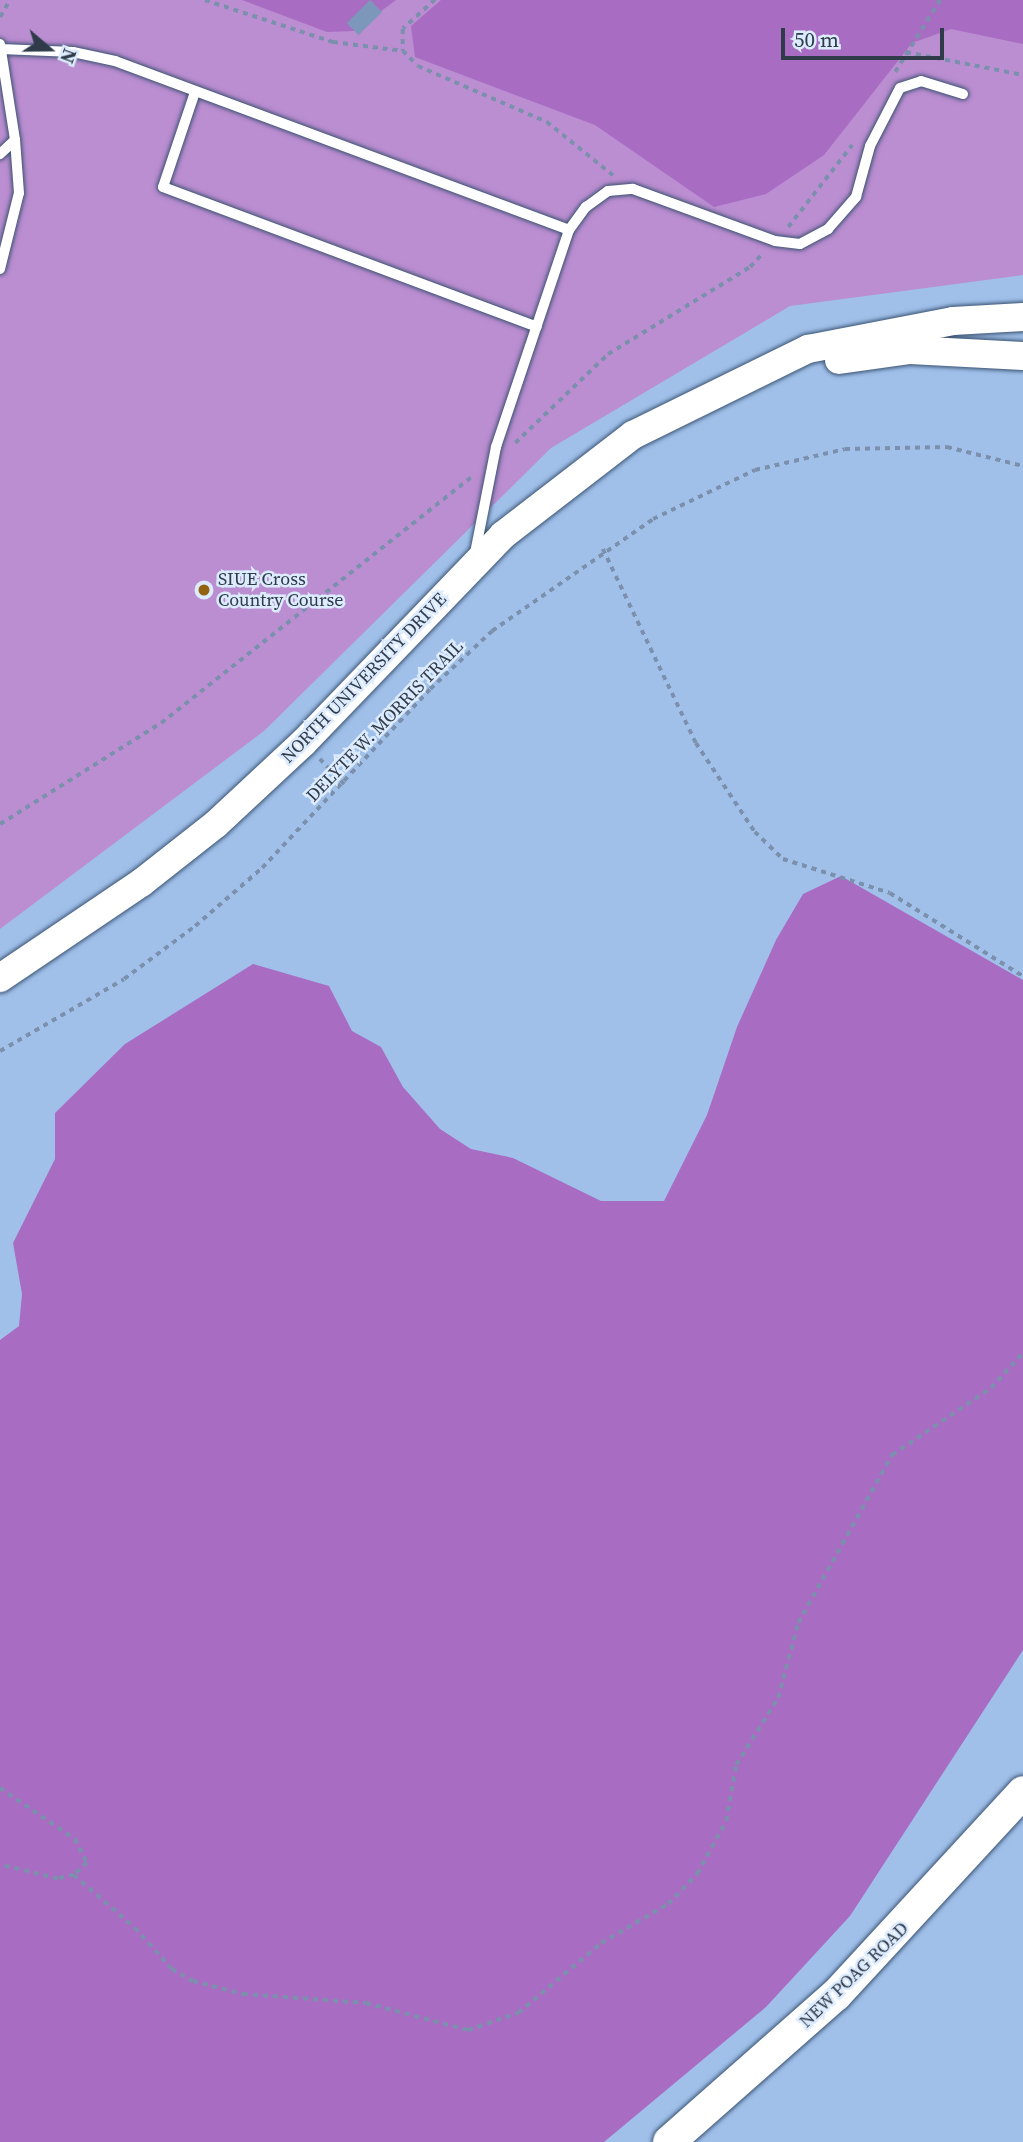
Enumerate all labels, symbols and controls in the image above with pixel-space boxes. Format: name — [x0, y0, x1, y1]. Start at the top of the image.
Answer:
north arrow — [14, 14, 84, 84]
scale bar — [785, 14, 948, 58]
text: 50 m — [794, 25, 839, 54]
text: N — [54, 45, 83, 67]
place label: SIUE Cross Country Course — [218, 569, 343, 612]
marker: SIUE Cross Country Course — [196, 582, 212, 598]
street label: NORTH UNIVERSITY DRIVE — [277, 588, 451, 768]
street label: DELYTE W. MORRIS TRAIL — [302, 635, 468, 807]
street label: NEW POAG ROAD — [795, 1917, 913, 2033]

